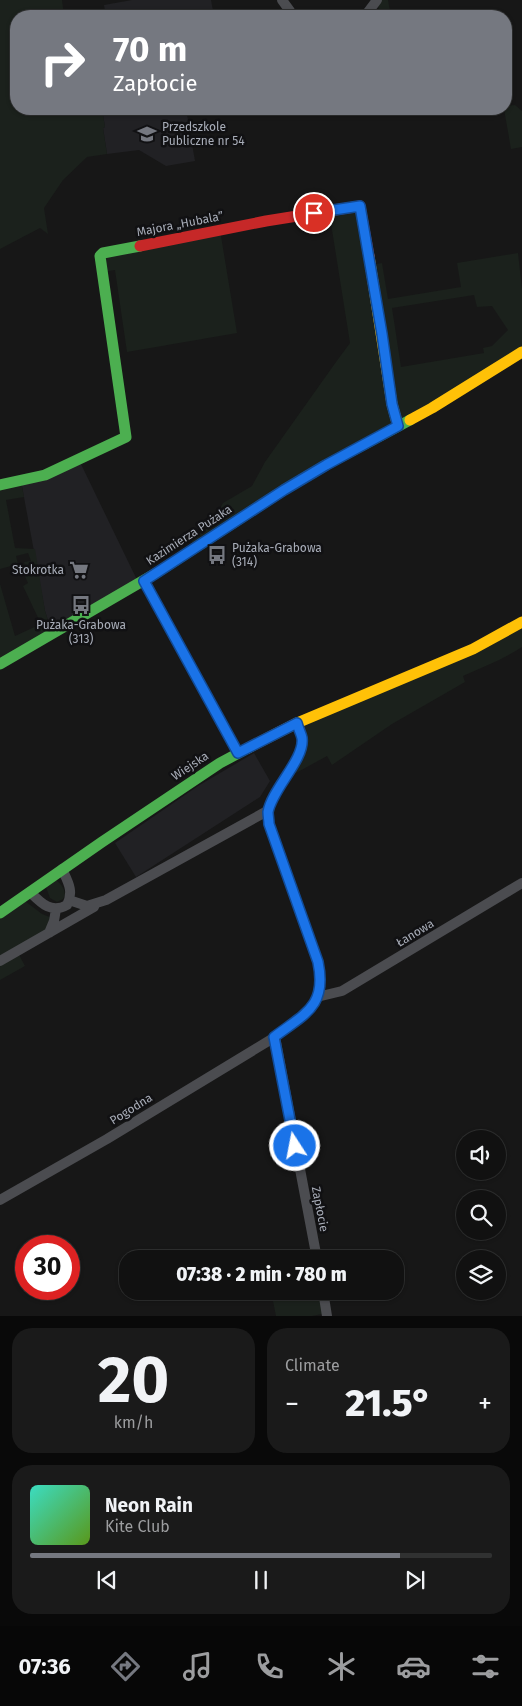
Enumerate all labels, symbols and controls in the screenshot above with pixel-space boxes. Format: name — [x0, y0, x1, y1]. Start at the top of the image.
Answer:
text: 70 m — [113, 28, 187, 70]
icon: right — [30, 30, 95, 95]
text: Zapłocie — [113, 70, 197, 97]
place label: Przedszkole Publiczne nr 54 — [162, 120, 245, 148]
school or university icon: Przedszkole Publiczne nr 54 — [136, 123, 158, 145]
pin — [293, 192, 335, 234]
icon: arrive — [300, 199, 328, 227]
street label: Majora „Hubala” — [135, 209, 225, 239]
street label: Kazimierza Pużaka — [144, 502, 234, 568]
place label: Pużaka-Grabowa (314) — [232, 541, 322, 569]
bus stop icon: Pużaka-Grabowa (314) — [206, 544, 228, 566]
supermarket icon: Stokrotka — [68, 559, 90, 581]
place label: Stokrotka — [12, 563, 64, 577]
bus stop icon: Pużaka-Grabowa (313) — [70, 594, 92, 616]
place label: Pużaka-Grabowa (313) — [36, 618, 126, 646]
street label: Wiejska — [169, 749, 211, 783]
street label: Łanowa — [394, 916, 436, 950]
street label: Pogodna — [107, 1090, 155, 1128]
position arrow — [268, 1119, 320, 1171]
map controls — [456, 1130, 506, 1300]
button: sound — [456, 1130, 506, 1180]
street label: Zapłocie — [309, 1185, 331, 1233]
button: search — [456, 1190, 506, 1240]
speed limit sign: 30 — [15, 1235, 80, 1300]
button: layers — [456, 1250, 506, 1300]
text: 07:38 · 2 min · 780 m — [176, 1263, 347, 1286]
text: 20 — [98, 1341, 169, 1419]
text: Climate — [285, 1356, 340, 1375]
text: 21.5° — [345, 1380, 432, 1426]
text: − — [285, 1387, 299, 1420]
text: + — [478, 1387, 492, 1420]
text: km/h — [114, 1413, 153, 1432]
text: Neon Rain — [105, 1494, 193, 1517]
text: Kite Club — [105, 1517, 170, 1536]
icon: previous — [93, 1566, 121, 1594]
icon: pause — [247, 1566, 275, 1594]
icon: next — [401, 1566, 429, 1594]
icon: directions — [108, 1649, 143, 1684]
icon: music — [180, 1649, 215, 1684]
icon: phone — [252, 1649, 287, 1684]
icon: climate — [324, 1649, 359, 1684]
icon: car — [396, 1649, 431, 1684]
icon: filters — [468, 1649, 503, 1684]
text: 07:36 — [19, 1653, 71, 1680]

